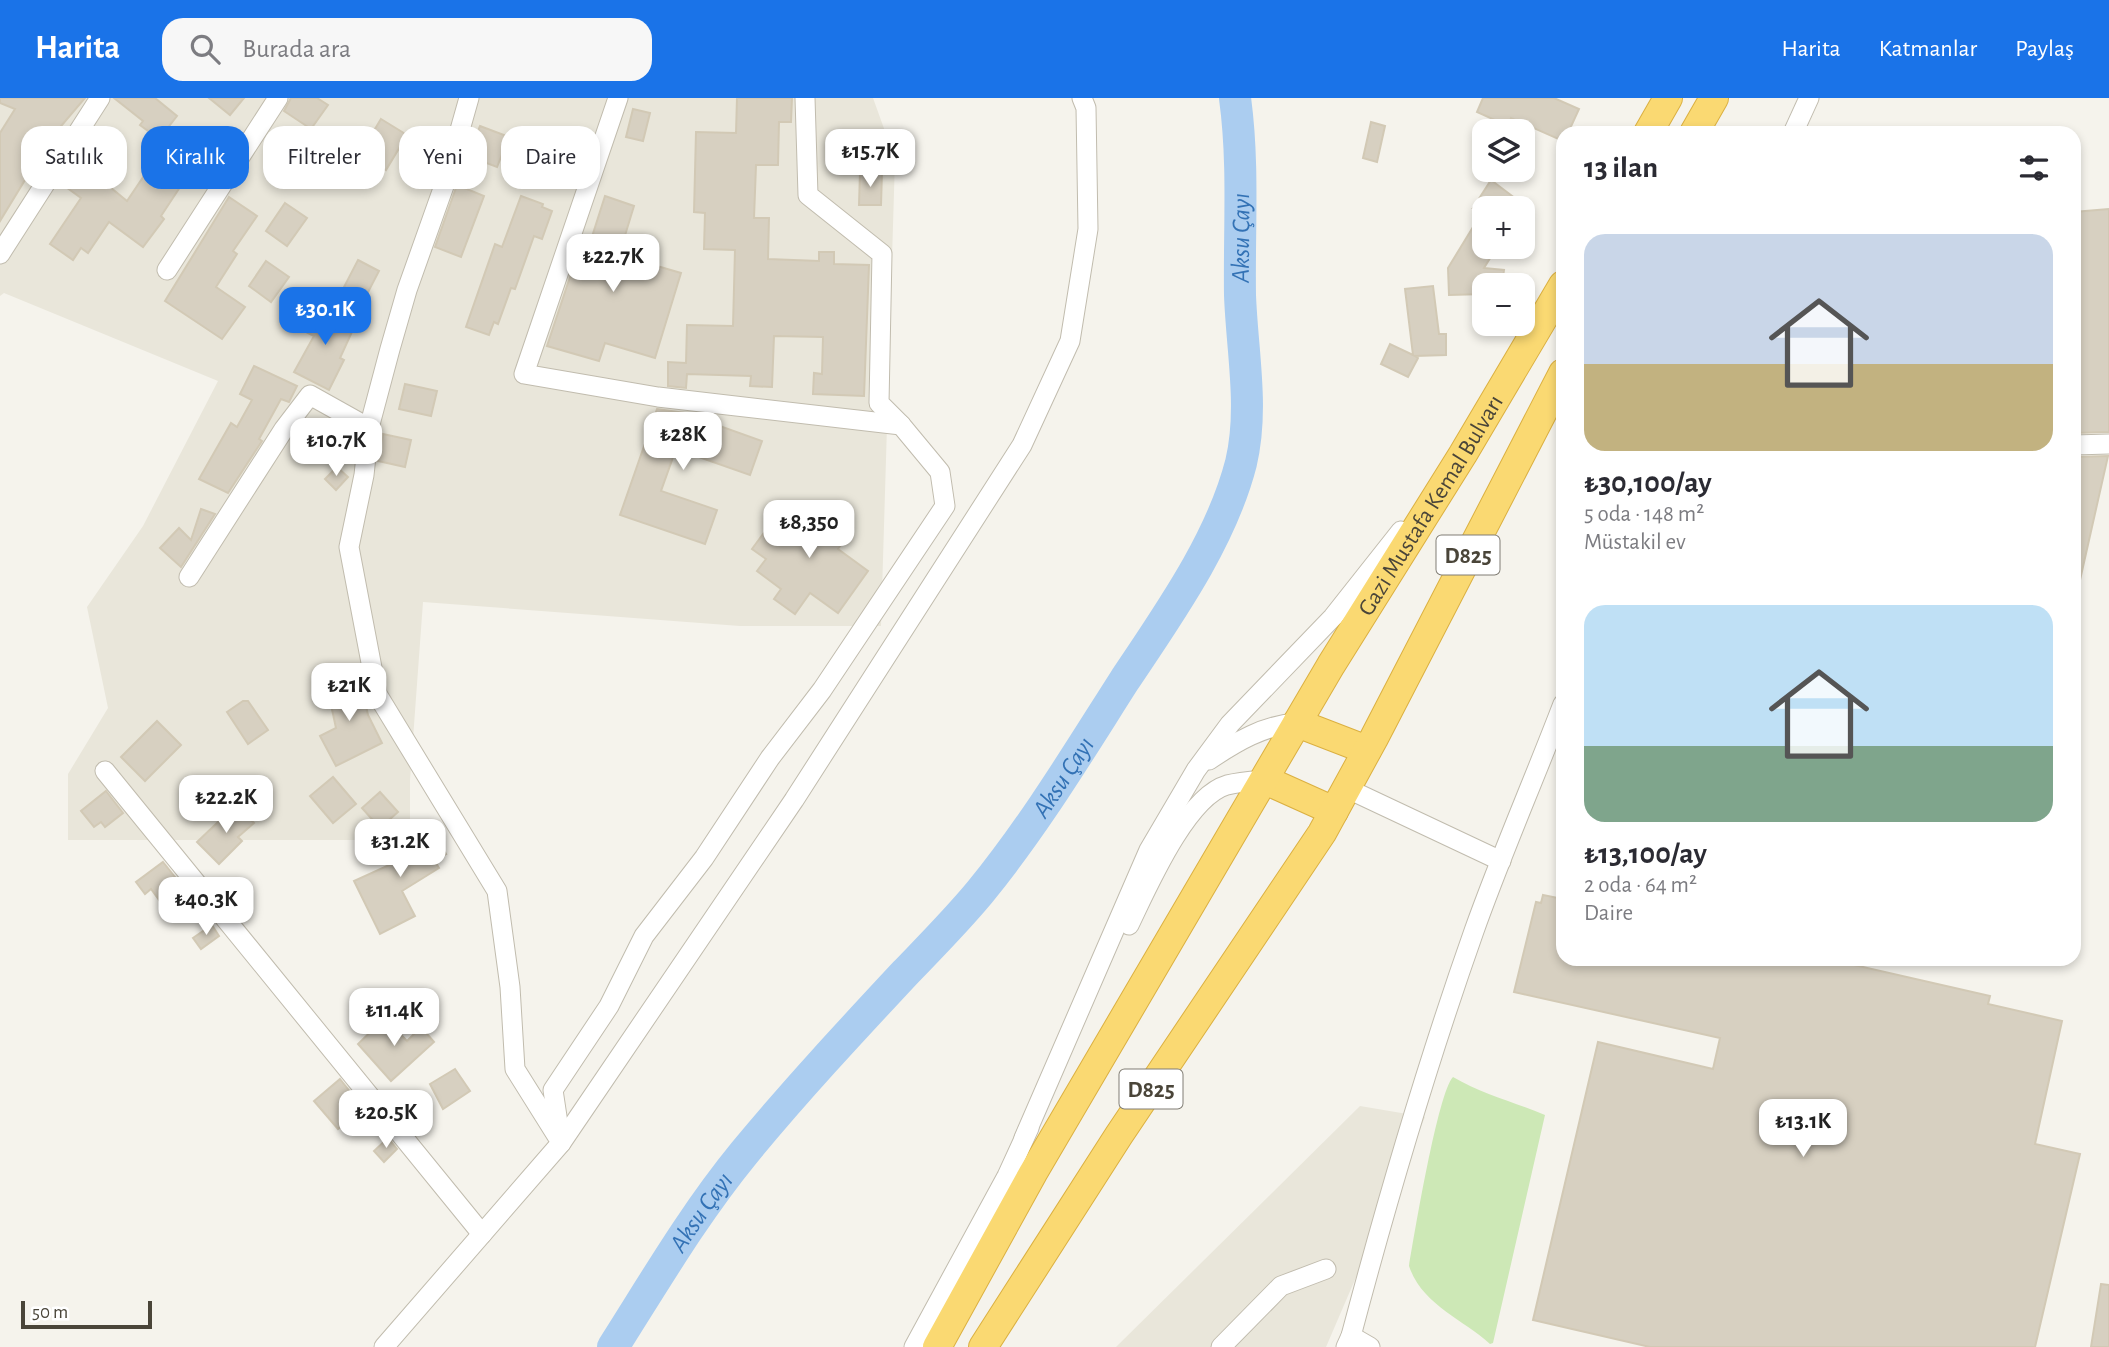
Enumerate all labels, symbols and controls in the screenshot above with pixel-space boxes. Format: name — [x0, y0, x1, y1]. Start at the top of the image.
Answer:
search box — [162, 18, 652, 81]
icon: search — [186, 30, 224, 68]
text: Harita — [35, 32, 120, 65]
text: Burada ara — [242, 36, 351, 62]
text: Harita — [1782, 37, 1841, 61]
text: Katmanlar — [1879, 37, 1977, 61]
text: Paylaş — [2015, 37, 2074, 61]
map controls — [1472, 119, 1535, 336]
button: layers — [1472, 119, 1535, 182]
chip: Satılık — [21, 126, 127, 189]
chip: Kiralık — [141, 126, 249, 189]
chip: Filtreler — [263, 126, 385, 189]
chip: Yeni — [399, 126, 487, 189]
chip: Daire — [501, 126, 600, 189]
pin: ₺15.7K — [813, 130, 927, 189]
text: ₺15.7K — [841, 140, 899, 163]
icon: filters — [2015, 149, 2053, 187]
text: 13 ilan — [1584, 153, 1658, 183]
water label: Aksu Çayı — [1228, 193, 1255, 284]
button: + — [1472, 196, 1535, 259]
pin: ₺22.7K — [556, 234, 670, 294]
text: ₺22.7K — [582, 245, 644, 268]
button: − — [1472, 273, 1535, 336]
icon: home — [1756, 280, 1882, 406]
pin: ₺30.1K — [268, 288, 382, 347]
text: ₺30.1K — [295, 298, 355, 321]
street label: Gazi Mustafa Kemal Bulvarı — [1354, 391, 1508, 620]
pin: ₺28K — [642, 412, 724, 472]
pin: ₺10.7K — [279, 418, 393, 478]
text: ₺28K — [660, 423, 706, 446]
text: ₺10.7K — [306, 429, 366, 452]
text: ₺30,100/ay — [1584, 468, 1712, 498]
pin: ₺8,350 — [752, 500, 866, 560]
text: 5 oda · 148 m² — [1584, 503, 1704, 526]
text: ₺8,350 — [779, 511, 839, 534]
text: Müstakil ev — [1584, 531, 1686, 554]
road number: D825 — [1436, 536, 1500, 575]
icon: home — [1756, 651, 1882, 777]
pin: ₺21K — [308, 664, 390, 723]
text: ₺21K — [327, 674, 371, 697]
water label: Aksu Çayı — [1027, 733, 1099, 823]
pin: ₺22.2K — [169, 776, 283, 835]
text: ₺22.2K — [195, 786, 257, 809]
pin: ₺31.2K — [343, 820, 457, 879]
text: ₺31.2K — [371, 830, 429, 853]
text: ₺13,100/ay — [1584, 839, 1707, 869]
text: 2 oda · 64 m² — [1584, 874, 1697, 897]
pin: ₺40.3K — [149, 878, 263, 937]
text: ₺40.3K — [175, 888, 238, 911]
text: Daire — [1584, 902, 1633, 925]
pin: ₺11.4K — [337, 988, 451, 1048]
text: ₺11.4K — [365, 999, 423, 1022]
road number: D825 — [1120, 1070, 1182, 1108]
pin: ₺20.5K — [329, 1090, 443, 1150]
pin: ₺13.1K — [1746, 1100, 1860, 1159]
text: ₺20.5K — [355, 1101, 417, 1124]
text: ₺13.1K — [1775, 1110, 1831, 1133]
water label: Aksu Çayı — [664, 1168, 738, 1257]
scale bar — [21, 1298, 152, 1330]
text: 50 m — [32, 1303, 68, 1322]

